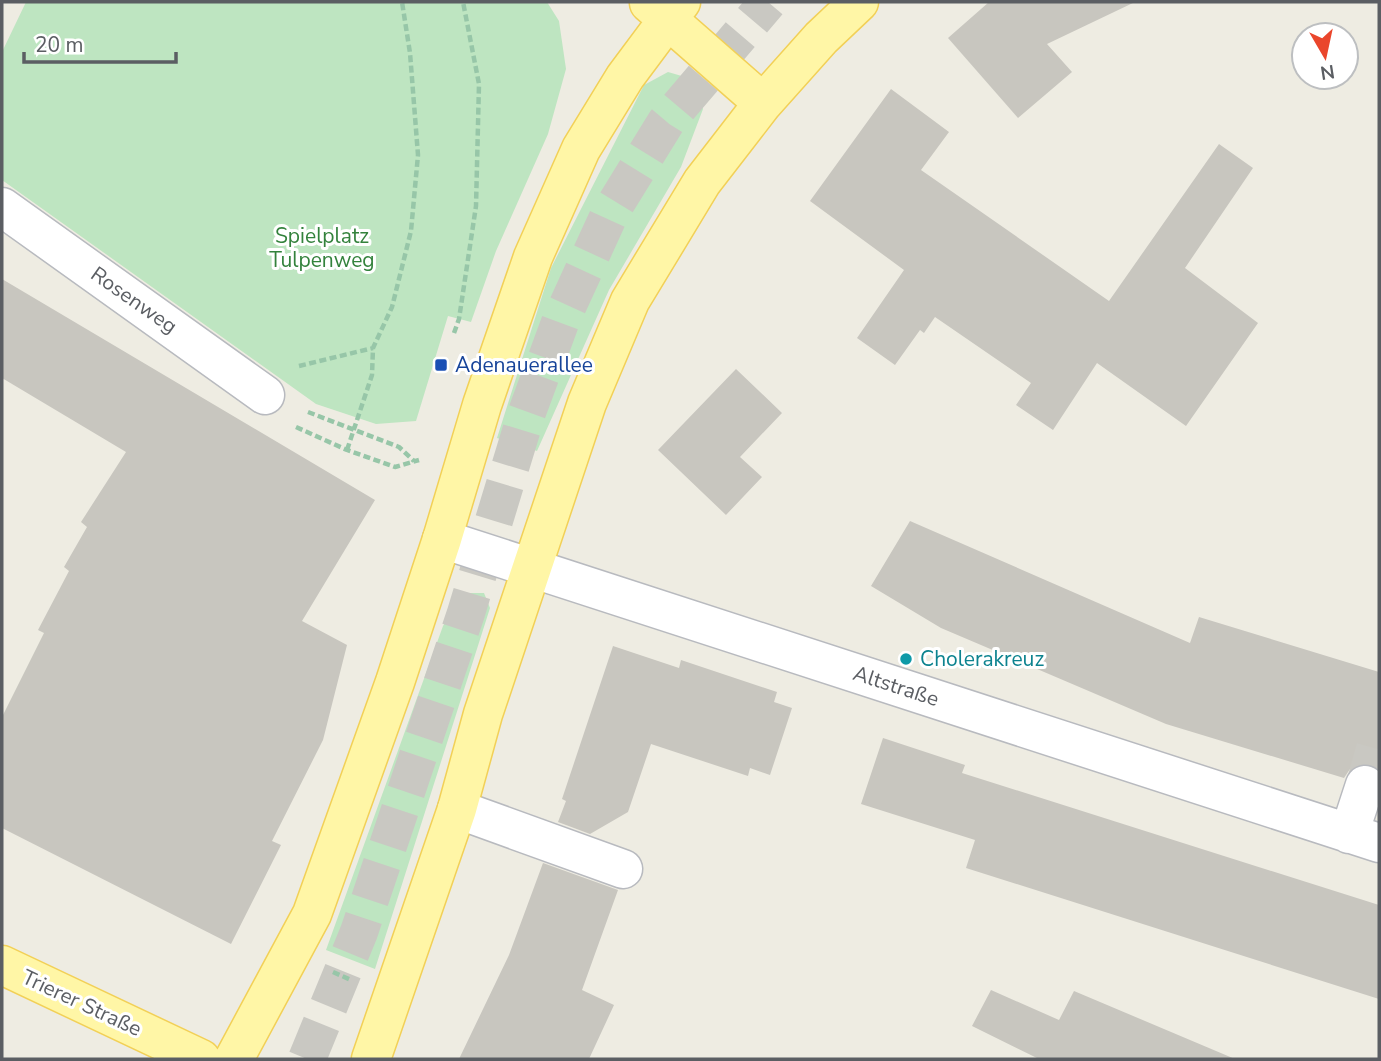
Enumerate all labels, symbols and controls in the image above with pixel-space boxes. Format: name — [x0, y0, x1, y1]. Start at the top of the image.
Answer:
scale bar — [24, 21, 177, 65]
north arrow — [1290, 21, 1360, 91]
text: 20 m — [35, 31, 84, 59]
text: N — [1318, 58, 1337, 86]
park label: Spielplatz Tulpenweg — [269, 222, 375, 274]
street label: Rosenweg — [85, 260, 183, 340]
place label: Adenauerallee — [455, 351, 593, 379]
marker: Adenauerallee — [433, 357, 449, 373]
place label: Cholerakreuz — [920, 645, 1044, 673]
marker: Cholerakreuz — [898, 651, 914, 667]
street label: Altstraße — [850, 659, 942, 713]
street label: Trierer Straße — [18, 963, 146, 1043]

